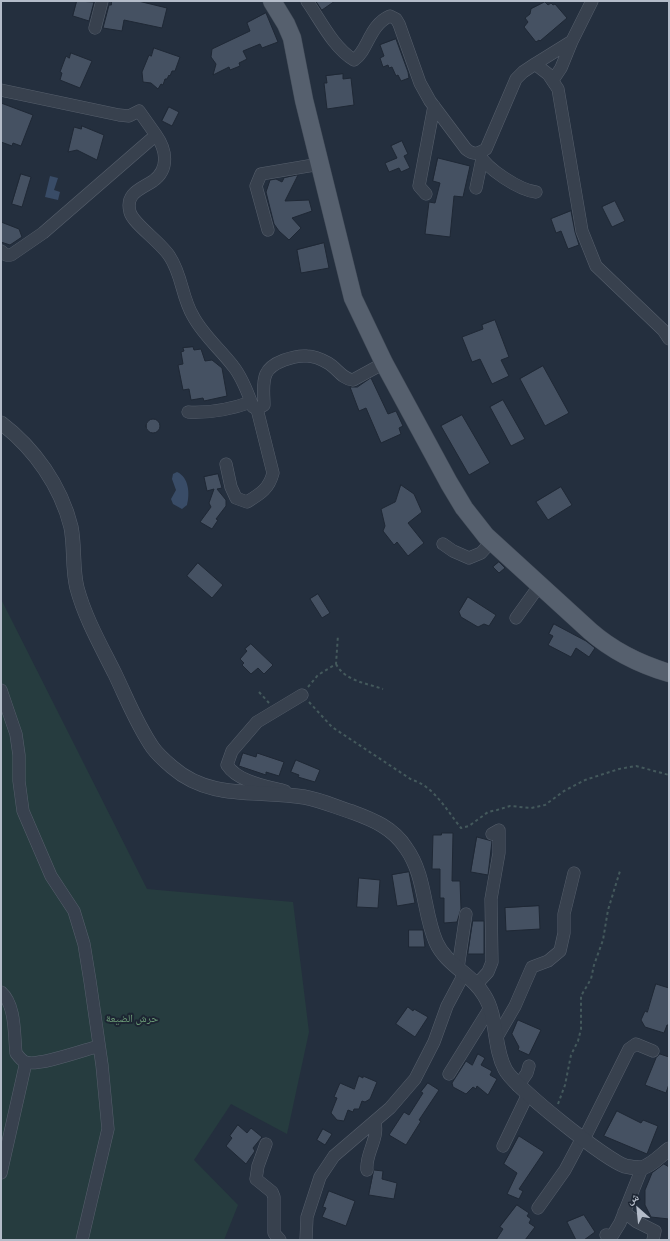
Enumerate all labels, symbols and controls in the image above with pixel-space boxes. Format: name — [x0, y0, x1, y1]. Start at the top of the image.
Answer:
park label: حرش الضيعة — [106, 1012, 158, 1026]
north arrow — [618, 1189, 658, 1229]
text: ش — [624, 1189, 640, 1206]

